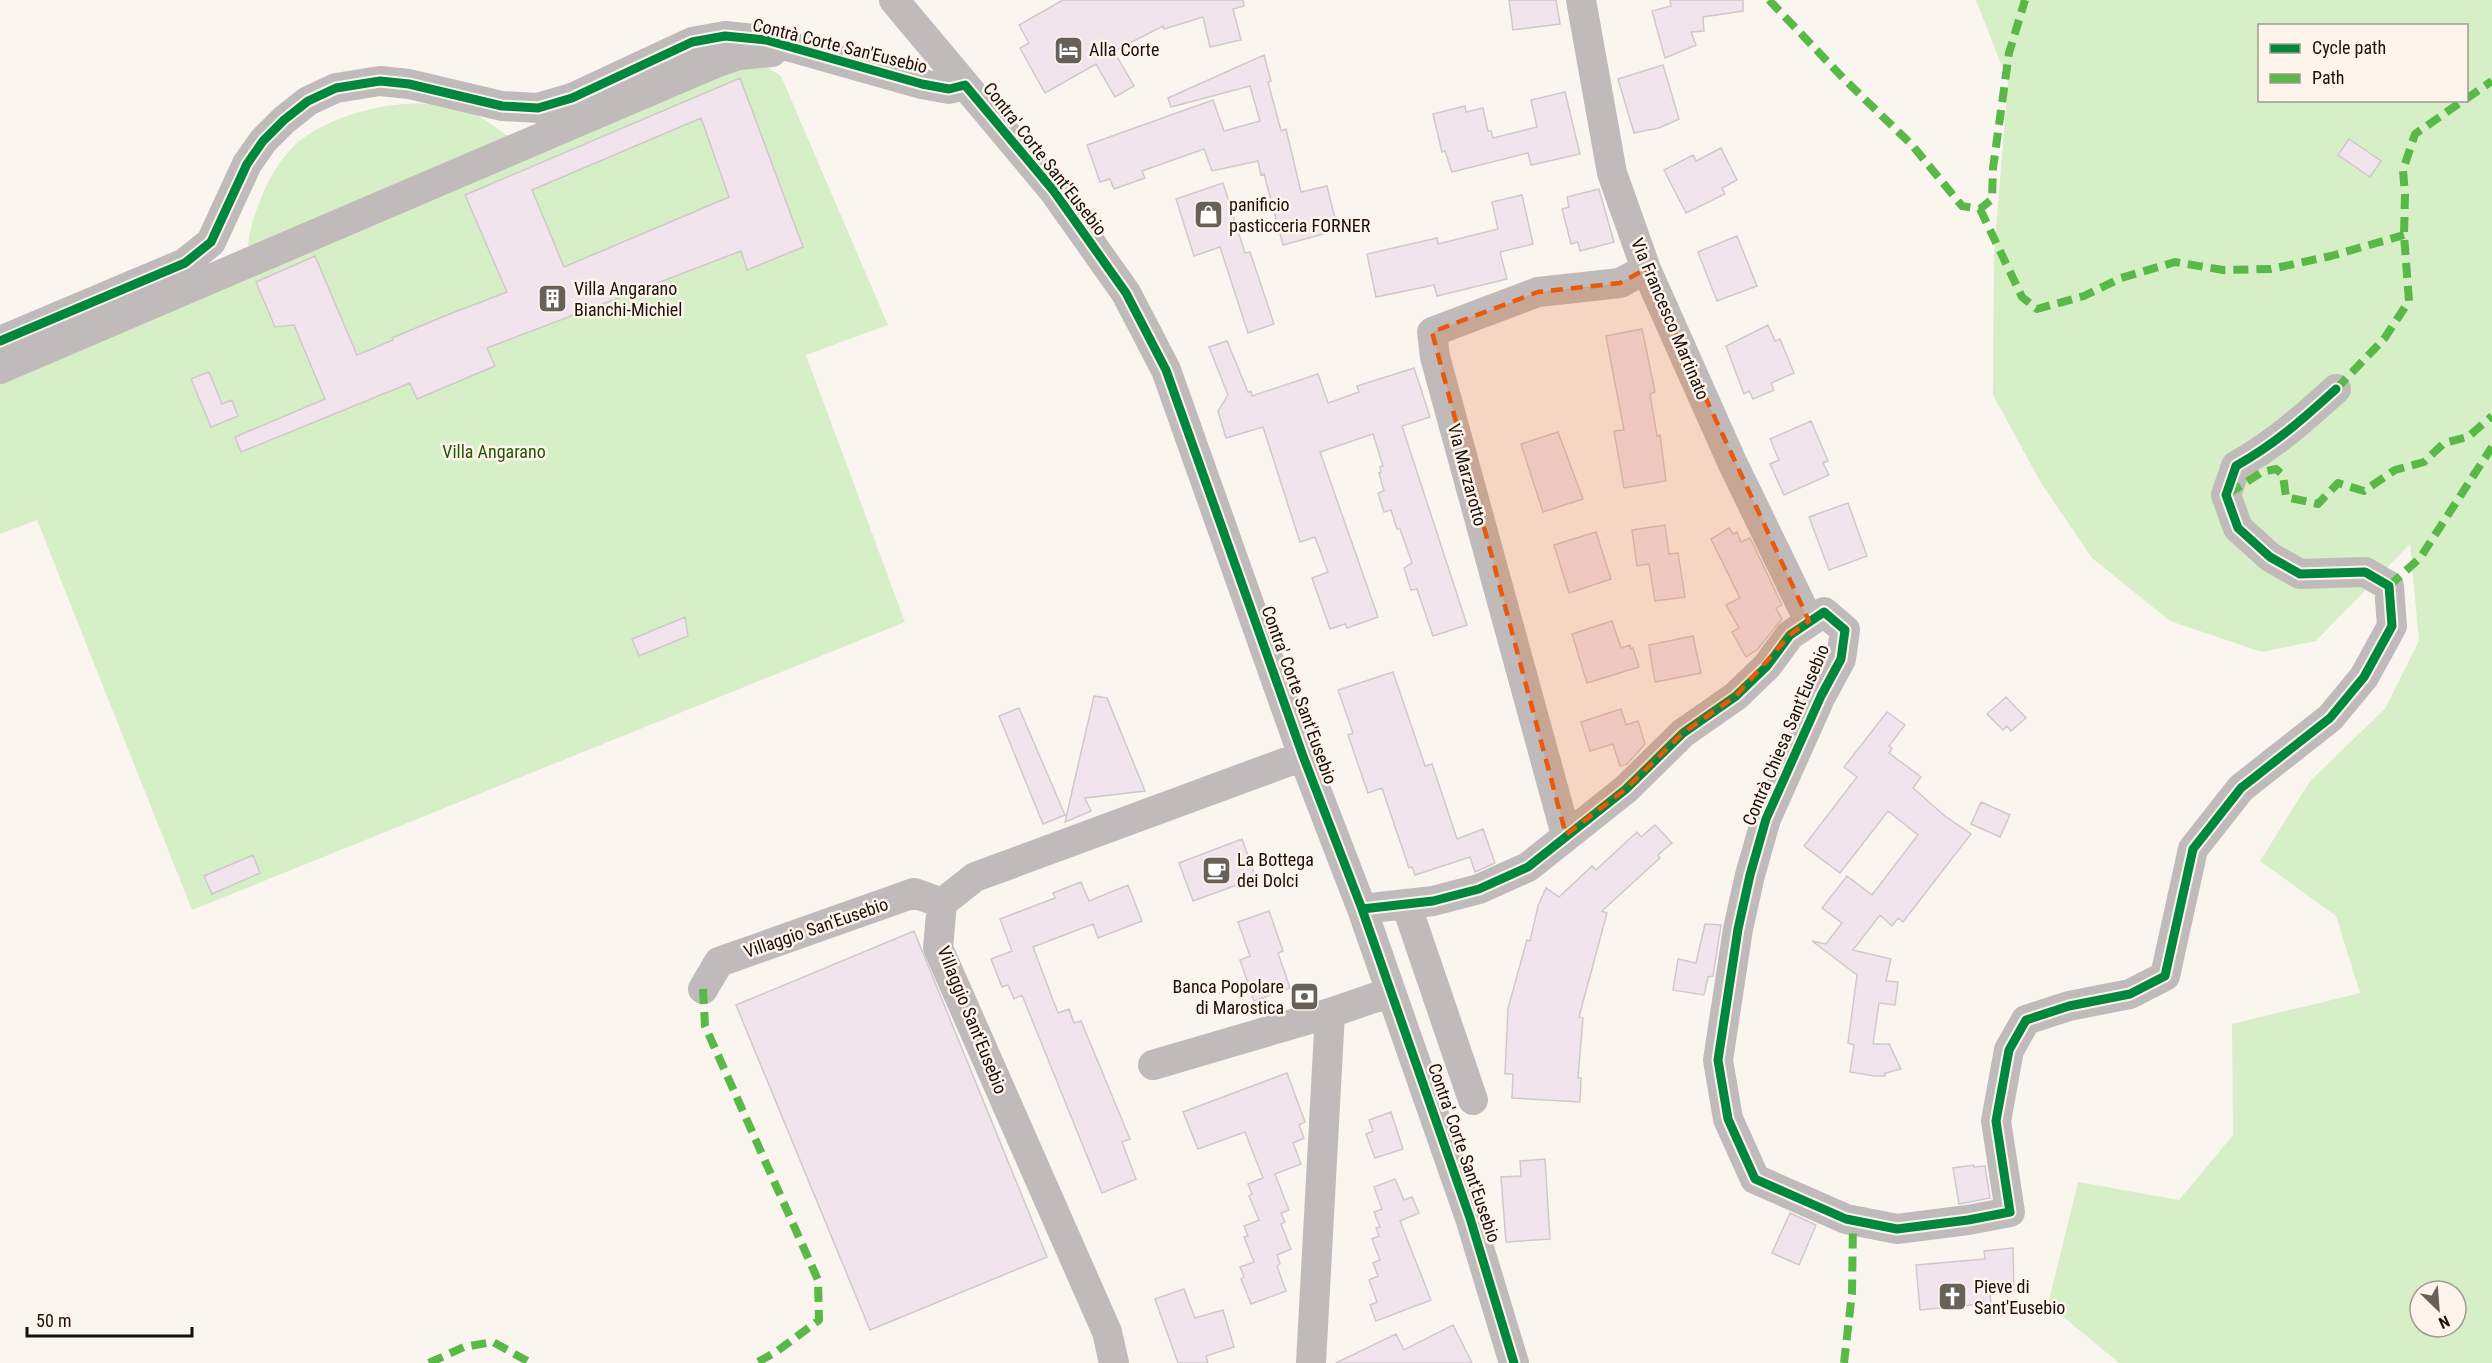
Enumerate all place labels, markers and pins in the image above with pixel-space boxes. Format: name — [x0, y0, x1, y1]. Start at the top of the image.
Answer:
hotel icon: Alla Corte — [1052, 34, 1084, 66]
place label: Alla Corte — [1089, 39, 1159, 60]
place label: panificio pasticceria FORNER — [1229, 194, 1371, 236]
shop icon: panificio pasticceria FORNER — [1192, 199, 1224, 231]
place label: Villa Angarano Bianchi-Michiel — [574, 278, 682, 320]
building icon: Villa Angarano Bianchi-Michiel — [537, 283, 569, 315]
place label: La Bottega dei Dolci — [1237, 849, 1314, 891]
cafe icon: La Bottega dei Dolci — [1200, 854, 1232, 886]
place label: Banca Popolare di Marostica — [1172, 976, 1284, 1018]
bank icon: Banca Popolare di Marostica — [1289, 981, 1321, 1013]
place label: Pieve di Sant'Eusebio — [1974, 1276, 2065, 1318]
church icon: Pieve di Sant'Eusebio — [1937, 1281, 1969, 1313]

